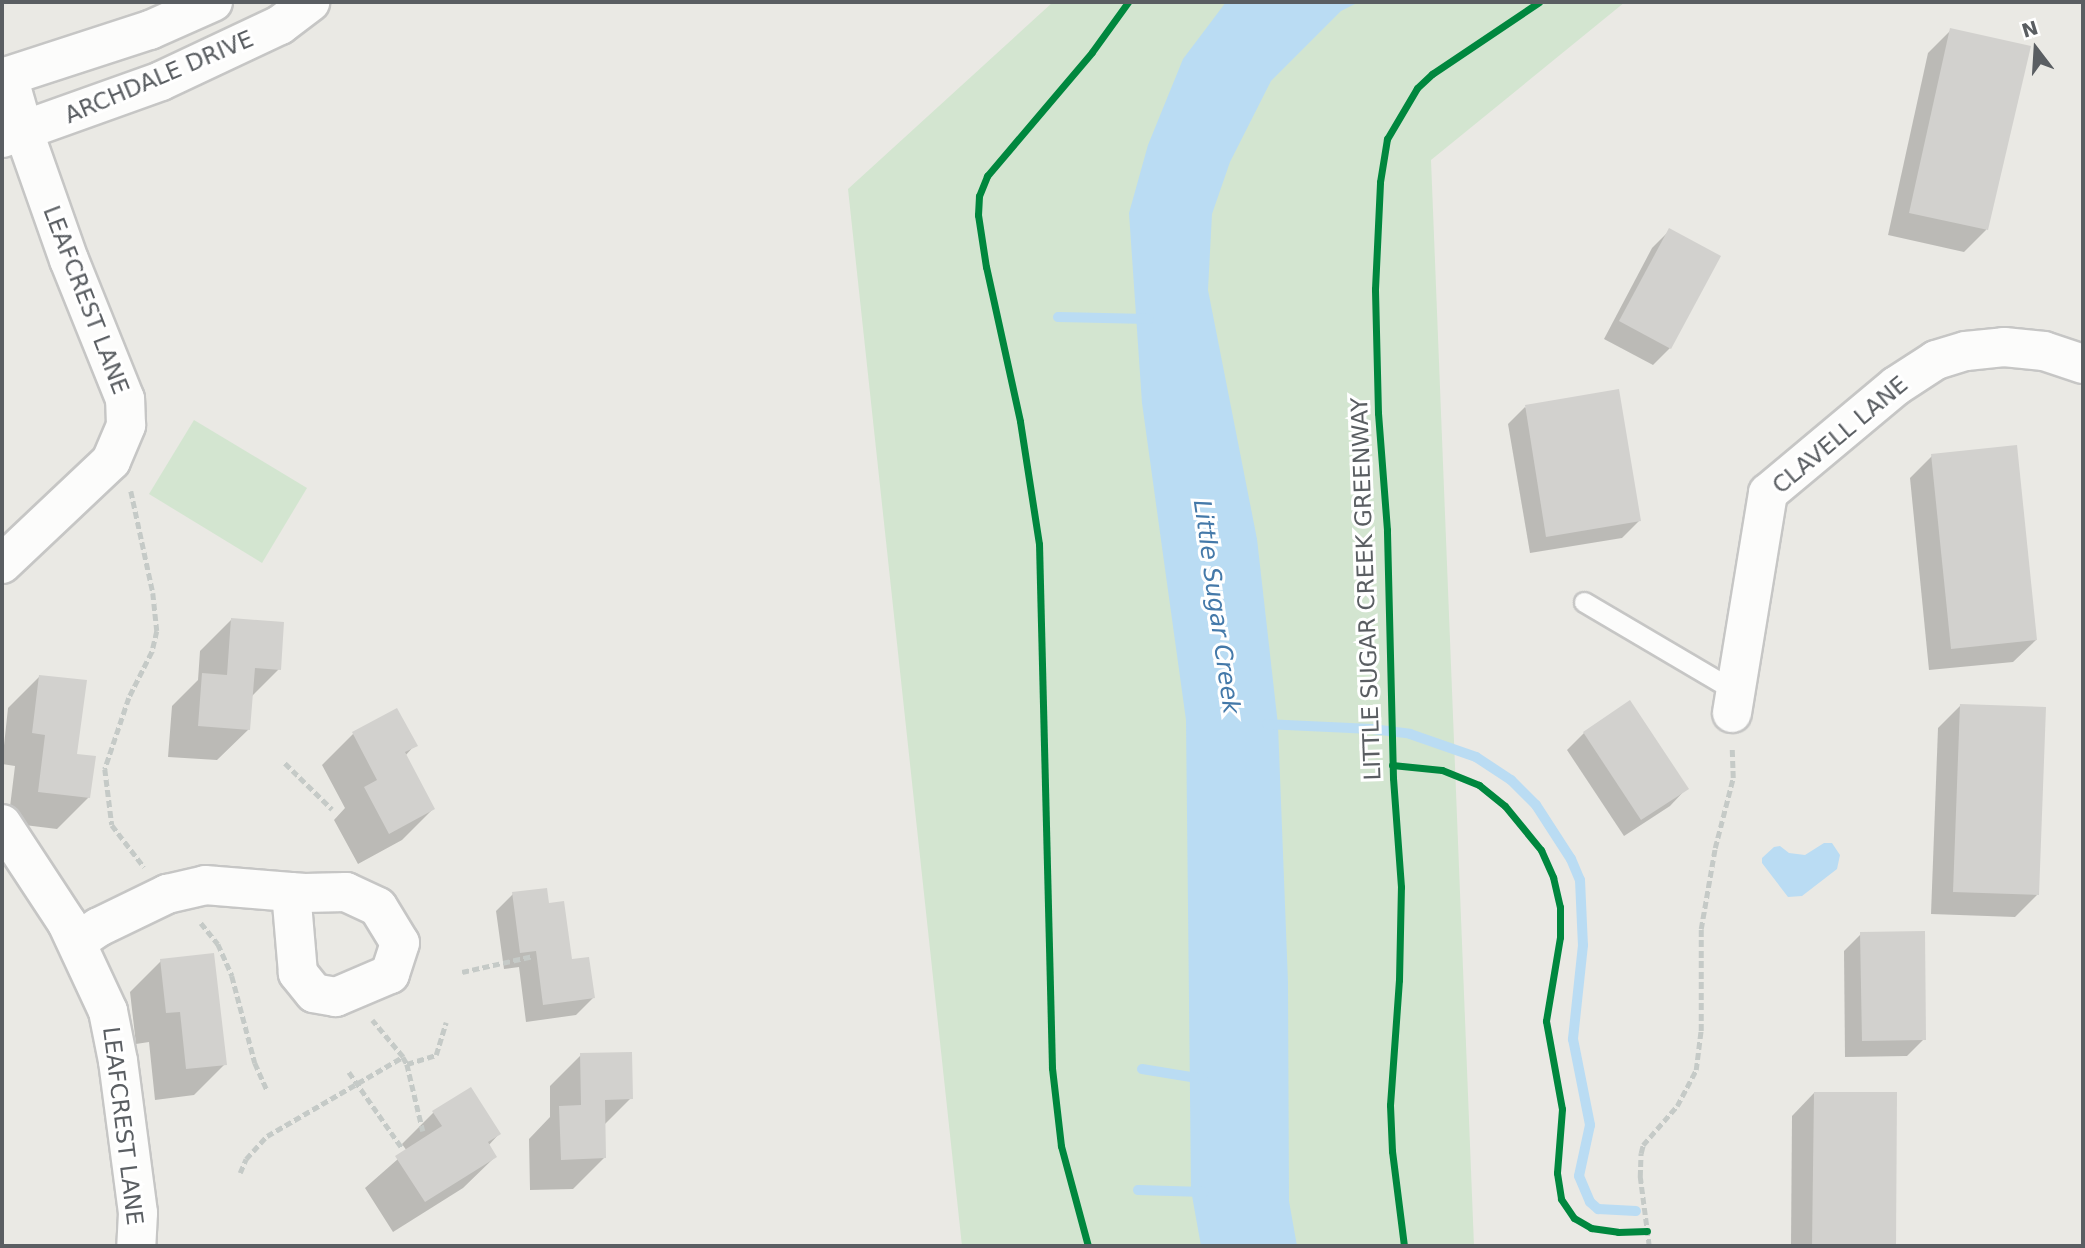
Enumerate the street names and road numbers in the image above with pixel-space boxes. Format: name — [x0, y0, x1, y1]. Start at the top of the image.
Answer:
street label: ARCHDALE DRIVE — [60, 25, 258, 129]
street label: LEAFCREST LANE — [37, 202, 135, 398]
street label: CLAVELL LANE — [1767, 371, 1913, 499]
street label: LITTLE SUGAR CREEK GREENWAY — [1346, 397, 1386, 781]
street label: LEAFCREST LANE — [97, 1025, 149, 1227]

